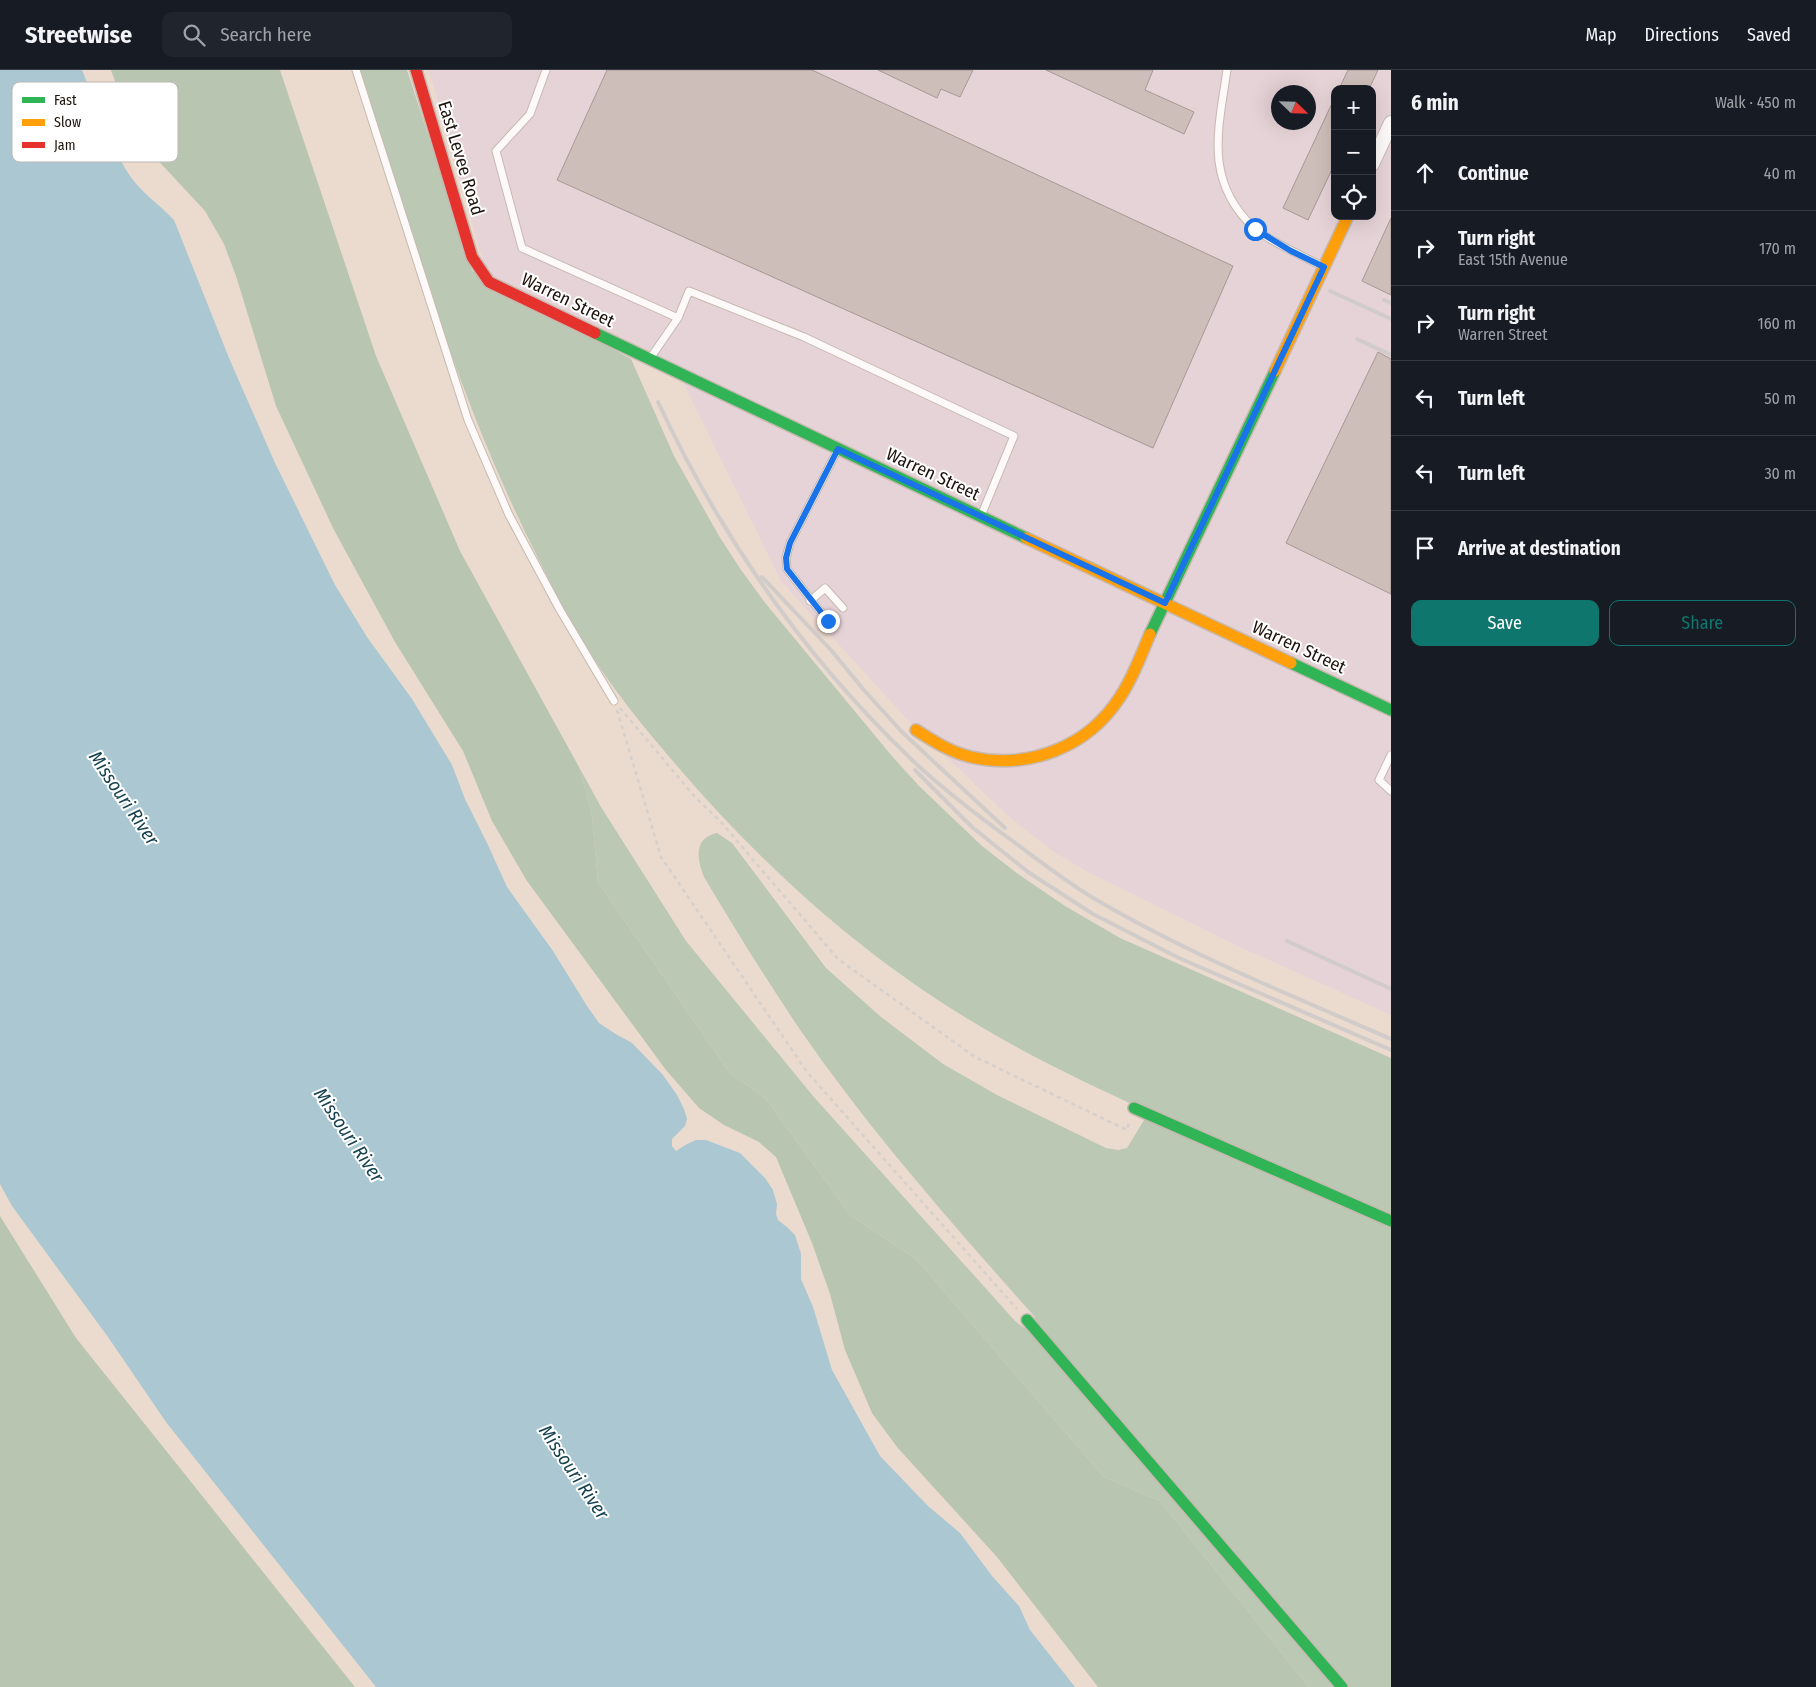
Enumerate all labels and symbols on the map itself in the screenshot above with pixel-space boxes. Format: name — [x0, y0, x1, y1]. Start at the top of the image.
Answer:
legend — [12, 82, 178, 162]
north arrow — [1271, 85, 1316, 130]
text: Fast — [54, 92, 77, 109]
street label: East Levee Road — [433, 98, 489, 218]
text: Slow — [54, 114, 81, 131]
text: Jam — [54, 137, 75, 154]
route start — [1244, 218, 1267, 241]
street label: Warren Street — [518, 268, 618, 332]
street label: Warren Street — [883, 443, 983, 505]
route end — [817, 610, 840, 633]
street label: Warren Street — [1249, 616, 1349, 678]
water label: Missouri River — [84, 747, 165, 851]
water label: Missouri River — [309, 1084, 390, 1188]
water label: Missouri River — [534, 1421, 615, 1525]

